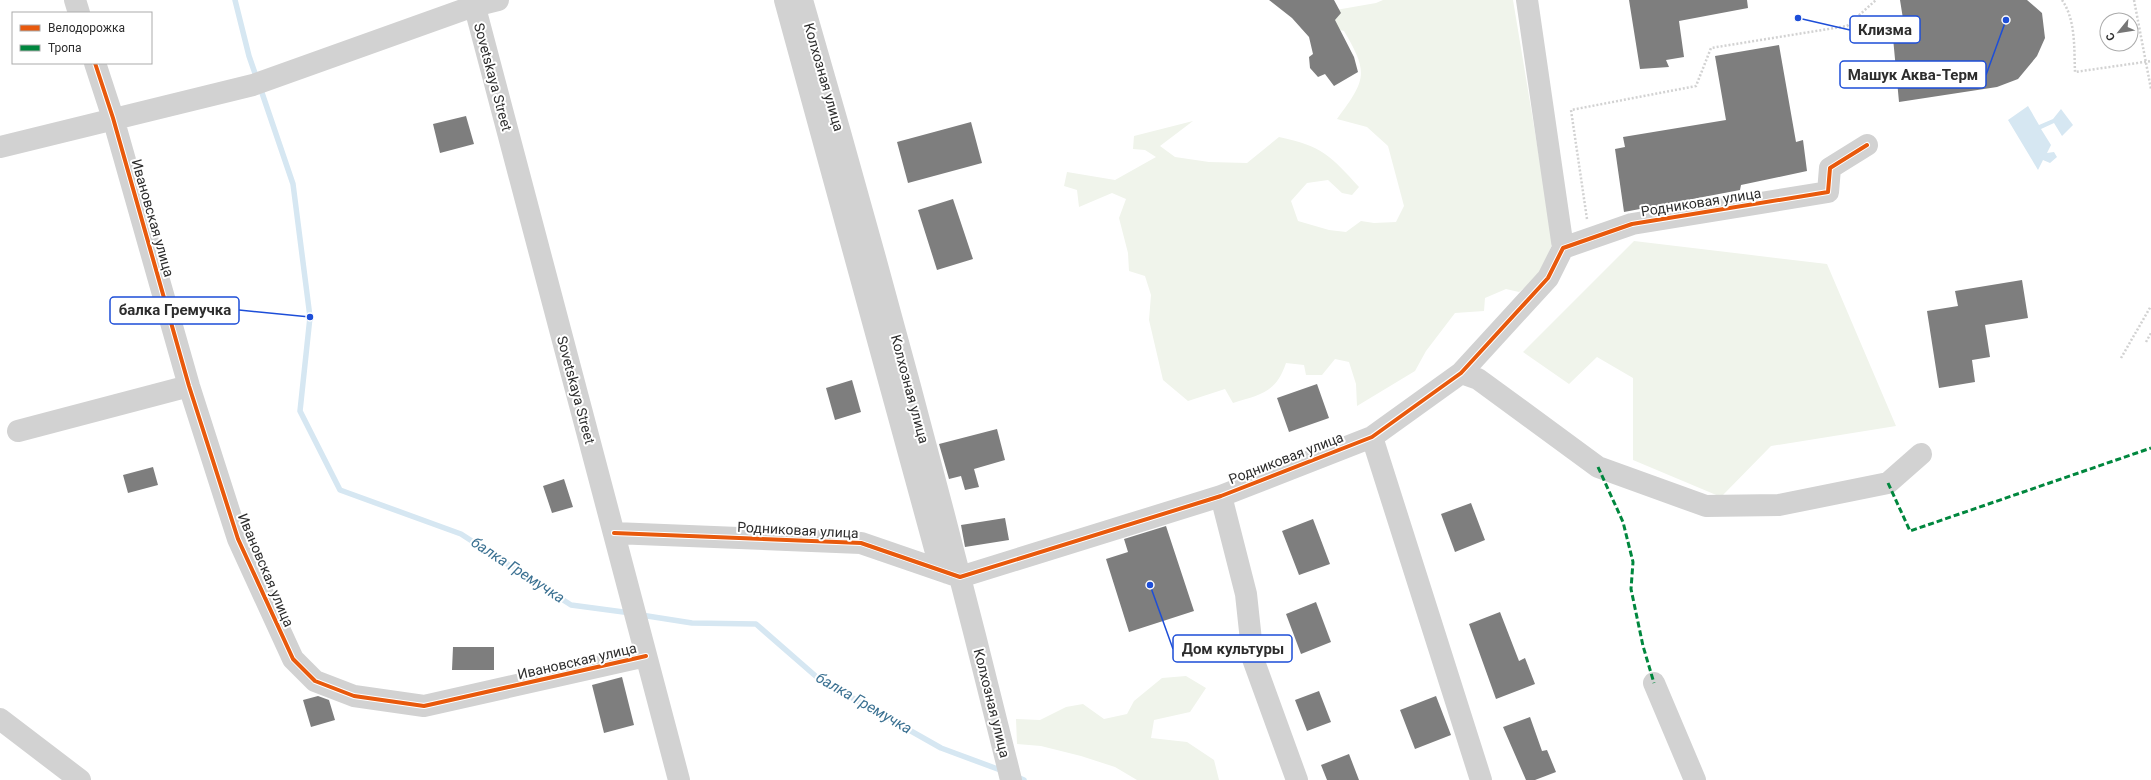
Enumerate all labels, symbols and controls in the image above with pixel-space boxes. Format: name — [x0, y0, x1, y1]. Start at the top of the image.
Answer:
legend — [12, 12, 152, 64]
north arrow — [2099, 12, 2139, 52]
callout: Клизма — [1850, 16, 1920, 43]
text: Велодорожка — [48, 21, 125, 35]
street label: Sovetskaya Street — [471, 21, 515, 133]
street label: Колхозная улица — [801, 21, 847, 133]
text: Клизма — [1858, 21, 1912, 39]
text: С — [2103, 30, 2118, 43]
text: Тропа — [48, 41, 82, 55]
callout: Машук Аква-Терм — [1840, 61, 1986, 88]
text: Машук Аква-Терм — [1848, 66, 1978, 84]
street label: Ивановская улица — [129, 157, 177, 279]
street label: Родниковая улица — [1640, 185, 1762, 219]
callout: балка Гремучка — [110, 297, 239, 324]
text: балка Гремучка — [119, 301, 231, 319]
street label: Колхозная улица — [888, 333, 932, 445]
street label: Sovetskaya Street — [554, 334, 598, 446]
street label: Родниковая улица — [1226, 429, 1346, 487]
street label: Ивановская улица — [235, 511, 297, 629]
street label: Родниковая улица — [737, 519, 859, 541]
water label: балка Гремучка — [468, 533, 568, 607]
callout: Дом культуры — [1173, 635, 1292, 662]
street label: Ивановская улица — [516, 640, 638, 682]
text: Дом культуры — [1182, 640, 1284, 658]
street label: Колхозная улица — [971, 647, 1013, 759]
water label: балка Гремучка — [813, 668, 915, 738]

